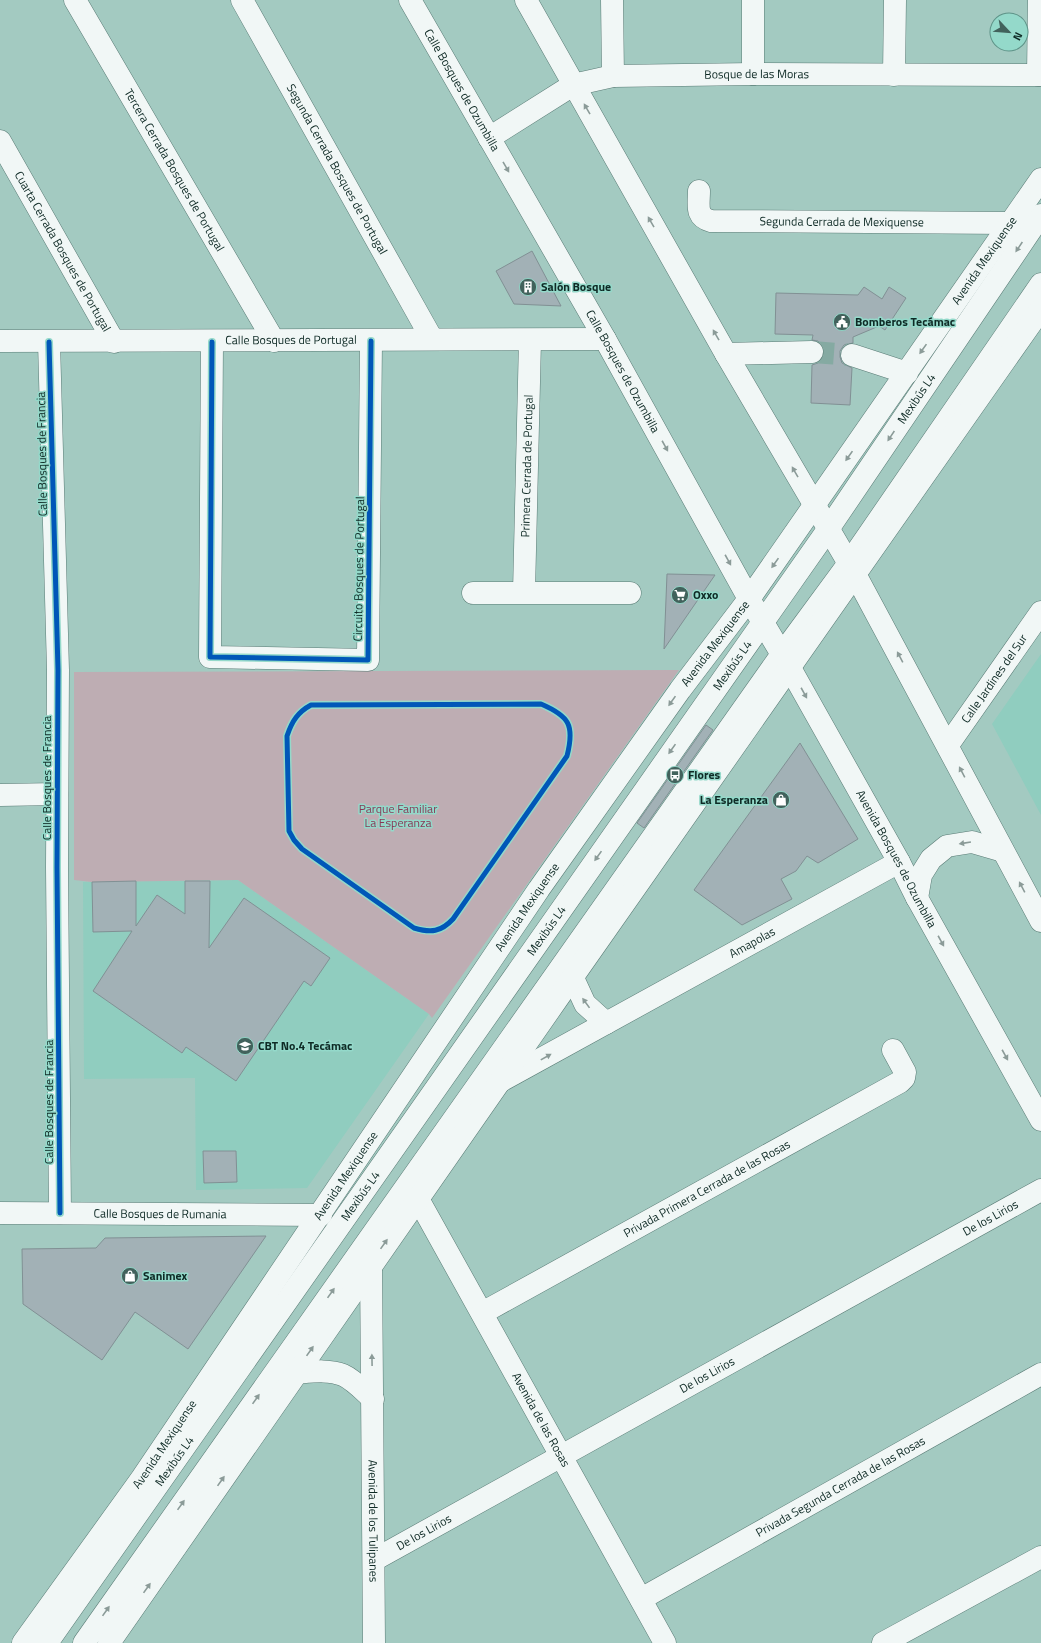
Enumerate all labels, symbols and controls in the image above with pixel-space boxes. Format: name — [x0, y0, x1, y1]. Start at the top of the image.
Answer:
north arrow — [989, 12, 1029, 52]
street label: Calle Bosques de Ozumbilla — [420, 25, 505, 155]
text: N — [1009, 29, 1027, 43]
street label: Bosque de las Moras — [704, 64, 810, 84]
street label: Segunda Cerrada Bosques de Portugal — [282, 80, 393, 258]
street label: Tercera Cerrada Bosques de Portugal — [120, 85, 230, 255]
one-way arrow — [584, 103, 590, 115]
one-way arrow — [503, 161, 510, 173]
street label: Cuarta Cerrada Bosques de Portugal — [10, 167, 116, 335]
street label: Segunda Cerrada de Mexiquense — [759, 211, 924, 231]
street label: Avenida Mexiquense — [946, 212, 1021, 308]
one-way arrow — [648, 216, 655, 228]
one-way arrow — [1015, 242, 1023, 252]
building icon: Salón Bosque — [518, 277, 538, 297]
place label: Salón Bosque — [541, 277, 611, 296]
street label: Calle Bosques de Ozumbilla — [581, 306, 665, 436]
public building icon: Bomberos Tecámac — [832, 312, 852, 332]
place label: Bomberos Tecámac — [855, 312, 955, 331]
one-way arrow — [712, 329, 719, 341]
street label: Calle Bosques de Portugal — [225, 330, 357, 349]
one-way arrow — [919, 344, 927, 354]
street label: Mexibús L4 — [892, 369, 940, 428]
street label: Calle Bosques de Francia — [31, 392, 52, 516]
street label: Primera Cerrada de Portugal — [515, 394, 538, 538]
one-way arrow — [887, 431, 895, 441]
one-way arrow — [662, 440, 669, 452]
one-way arrow — [845, 451, 853, 461]
one-way arrow — [792, 466, 799, 478]
street label: Circuito Bosques de Portugal — [348, 496, 369, 642]
one-way arrow — [725, 554, 731, 566]
one-way arrow — [770, 557, 779, 568]
supermarket icon: Oxxo — [670, 585, 690, 605]
place label: Oxxo — [693, 585, 718, 604]
street label: Avenida Mexiquense — [676, 596, 754, 690]
street label: Calle Jardines del Sur — [956, 630, 1032, 727]
street label: Mexibús L4 — [708, 636, 757, 694]
one-way arrow — [897, 652, 904, 663]
one-way arrow — [801, 687, 808, 698]
one-way arrow — [668, 696, 676, 706]
street label: Calle Bosques de Francia — [37, 716, 56, 840]
one-way arrow — [669, 744, 677, 754]
bus stop icon: Flores — [665, 765, 685, 785]
place label: Flores — [688, 765, 721, 784]
one-way arrow — [959, 766, 965, 778]
street label: Avenida Bosques de Ozumbilla — [851, 786, 942, 931]
place label: La Esperanza — [700, 790, 768, 809]
shop icon: La Esperanza — [771, 790, 791, 810]
park label: Parque Familiar La Esperanza — [359, 799, 437, 832]
one-way arrow — [959, 840, 971, 846]
one-way arrow — [594, 851, 602, 861]
street label: Avenida Mexiquense — [490, 859, 564, 955]
one-way arrow — [1019, 881, 1026, 893]
street label: Mexibús L4 — [522, 901, 571, 959]
street label: Amapolas — [725, 922, 779, 963]
one-way arrow — [938, 935, 945, 947]
one-way arrow — [582, 998, 590, 1009]
school or university icon: CBT No.4 Tecámac — [235, 1036, 255, 1056]
place label: CBT No.4 Tecámac — [258, 1036, 352, 1055]
street label: Calle Bosques de Francia — [39, 1040, 58, 1164]
one-way arrow — [1001, 1049, 1008, 1061]
one-way arrow — [540, 1053, 551, 1060]
street label: Avenida Mexiquense — [308, 1127, 382, 1224]
street label: Privada Primera Cerrada de las Rosas — [620, 1134, 794, 1242]
street label: Mexibús L4 — [336, 1166, 385, 1225]
street label: De los Lirios — [959, 1194, 1022, 1241]
street label: Calle Bosques de Rumania — [93, 1204, 227, 1223]
one-way arrow — [380, 1239, 388, 1249]
shop icon: Sanimex — [120, 1266, 140, 1286]
place label: Sanimex — [143, 1266, 188, 1285]
one-way arrow — [327, 1287, 335, 1298]
one-way arrow — [306, 1345, 314, 1356]
street label: De los Lirios — [676, 1351, 739, 1398]
one-way arrow — [369, 1353, 375, 1366]
street label: Avenida de las Rosas — [507, 1369, 576, 1471]
one-way arrow — [252, 1393, 260, 1404]
street label: Avenida Mexiquense — [127, 1396, 201, 1492]
street label: Privada Segunda Cerrada de las Rosas — [752, 1431, 929, 1542]
street label: Mexibús L4 — [150, 1432, 199, 1490]
street label: Avenida de los Tulipanes — [364, 1460, 384, 1583]
one-way arrow — [217, 1476, 225, 1486]
one-way arrow — [177, 1500, 185, 1510]
street label: De los Lirios — [392, 1509, 455, 1555]
one-way arrow — [143, 1583, 151, 1593]
one-way arrow — [102, 1606, 110, 1616]

